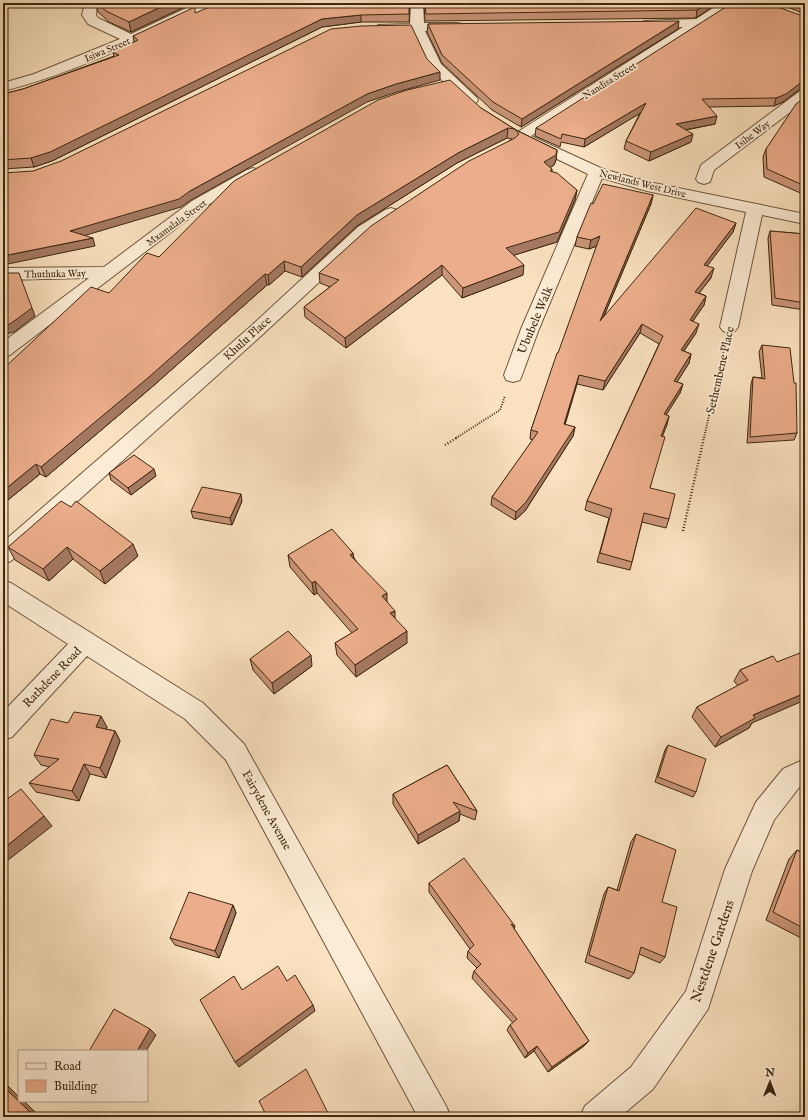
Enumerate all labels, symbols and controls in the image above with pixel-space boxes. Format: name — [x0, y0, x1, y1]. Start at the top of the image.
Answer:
street label: Isiwa Street — [83, 35, 133, 66]
street label: Nandisa Street — [581, 59, 640, 103]
street label: Isihe Way — [733, 118, 773, 153]
street label: Newlands West Drive — [598, 167, 688, 202]
street label: Mxamalala Street — [144, 197, 210, 250]
street label: Thuthuka Way — [24, 267, 86, 282]
street label: Ububele Walk — [514, 284, 557, 356]
street label: Khulu Place — [220, 313, 275, 364]
street label: Sethembene Place — [703, 324, 738, 415]
street label: Rathdene Road — [20, 644, 85, 711]
street label: Fairydene Avenue — [238, 768, 295, 853]
street label: Nestdene Gardens — [687, 898, 739, 1005]
legend — [18, 1050, 148, 1102]
text: Road — [54, 1059, 82, 1074]
north arrow — [750, 1062, 790, 1102]
text: N — [764, 1066, 776, 1080]
text: Building — [54, 1079, 98, 1094]

